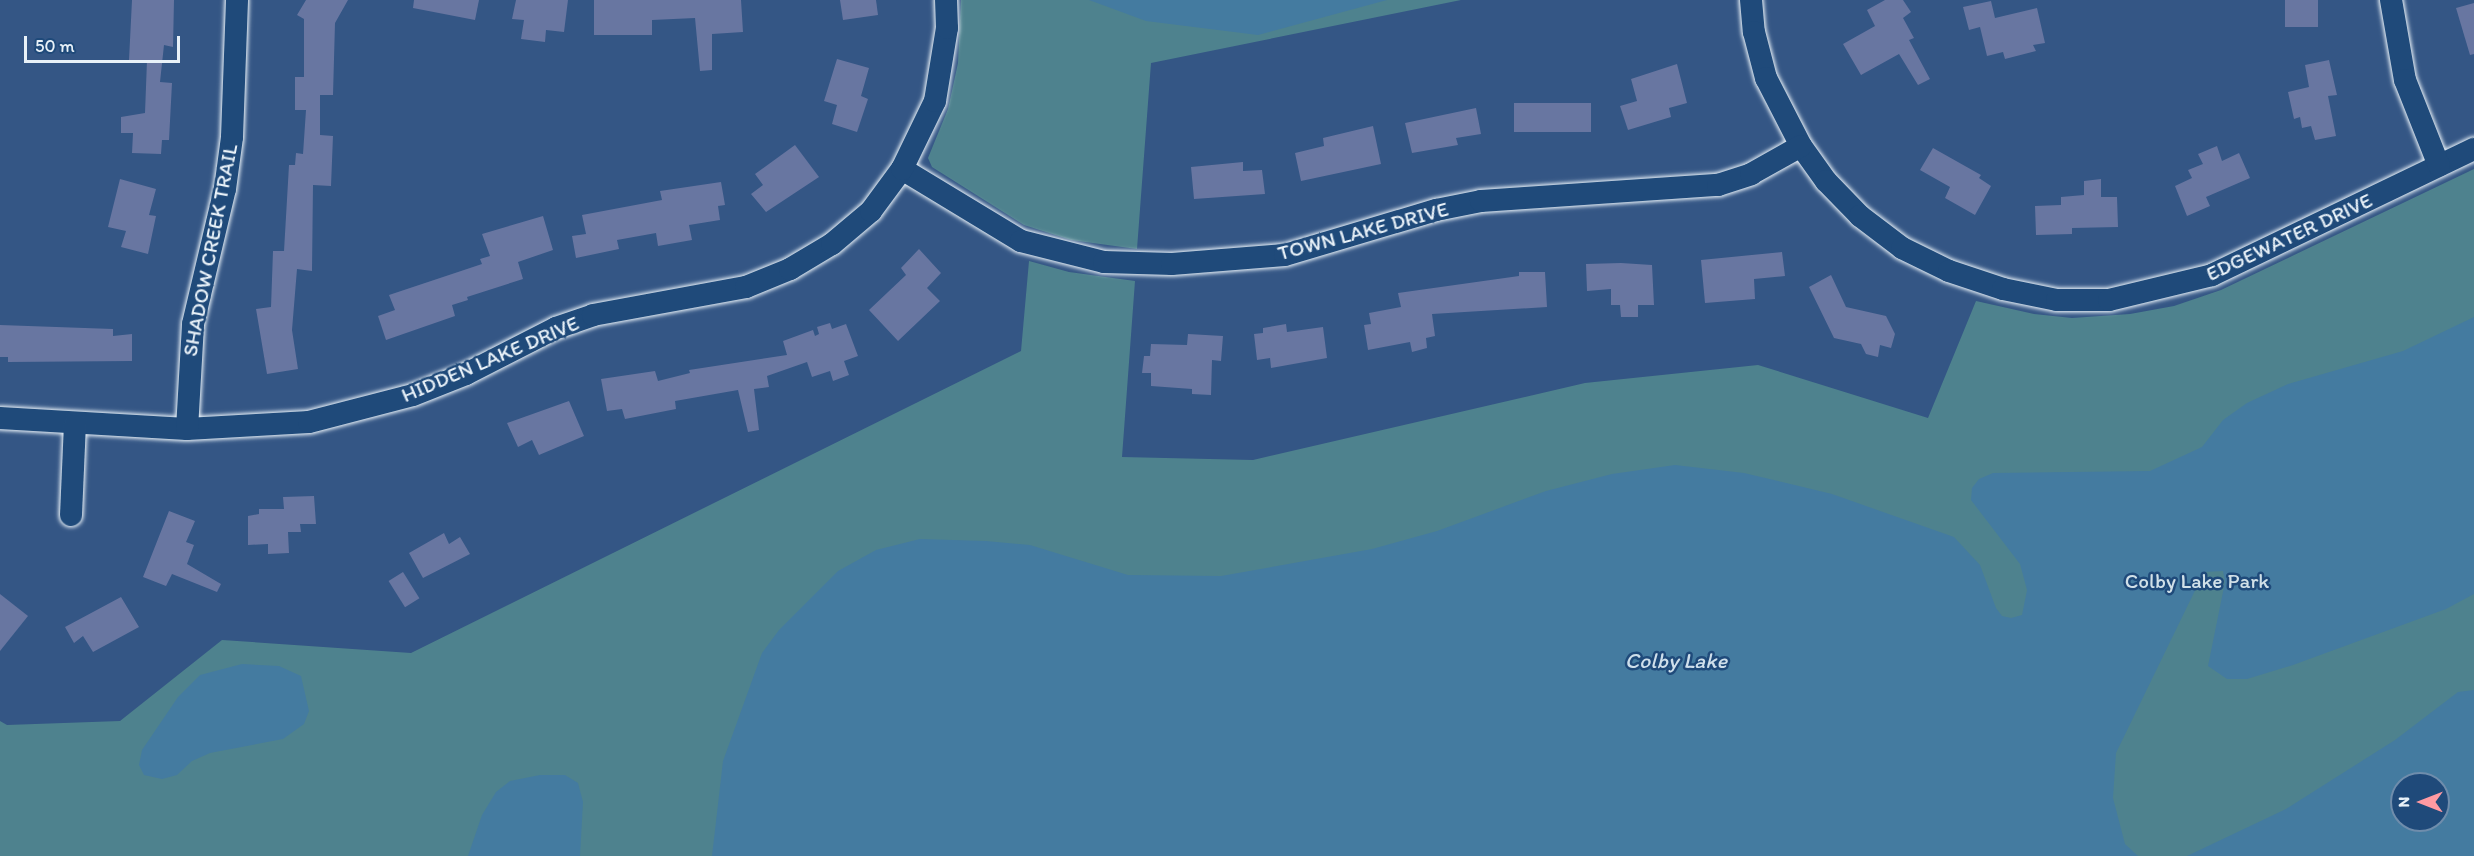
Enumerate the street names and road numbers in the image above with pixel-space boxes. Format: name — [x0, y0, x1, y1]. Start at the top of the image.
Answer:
street label: SHADOW CREEK TRAIL — [177, 143, 243, 357]
street label: EDGEWATER DRIVE — [2201, 187, 2377, 287]
street label: TOWN LAKE DRIVE — [1275, 196, 1451, 266]
street label: HIDDEN LAKE DRIVE — [396, 310, 584, 408]

